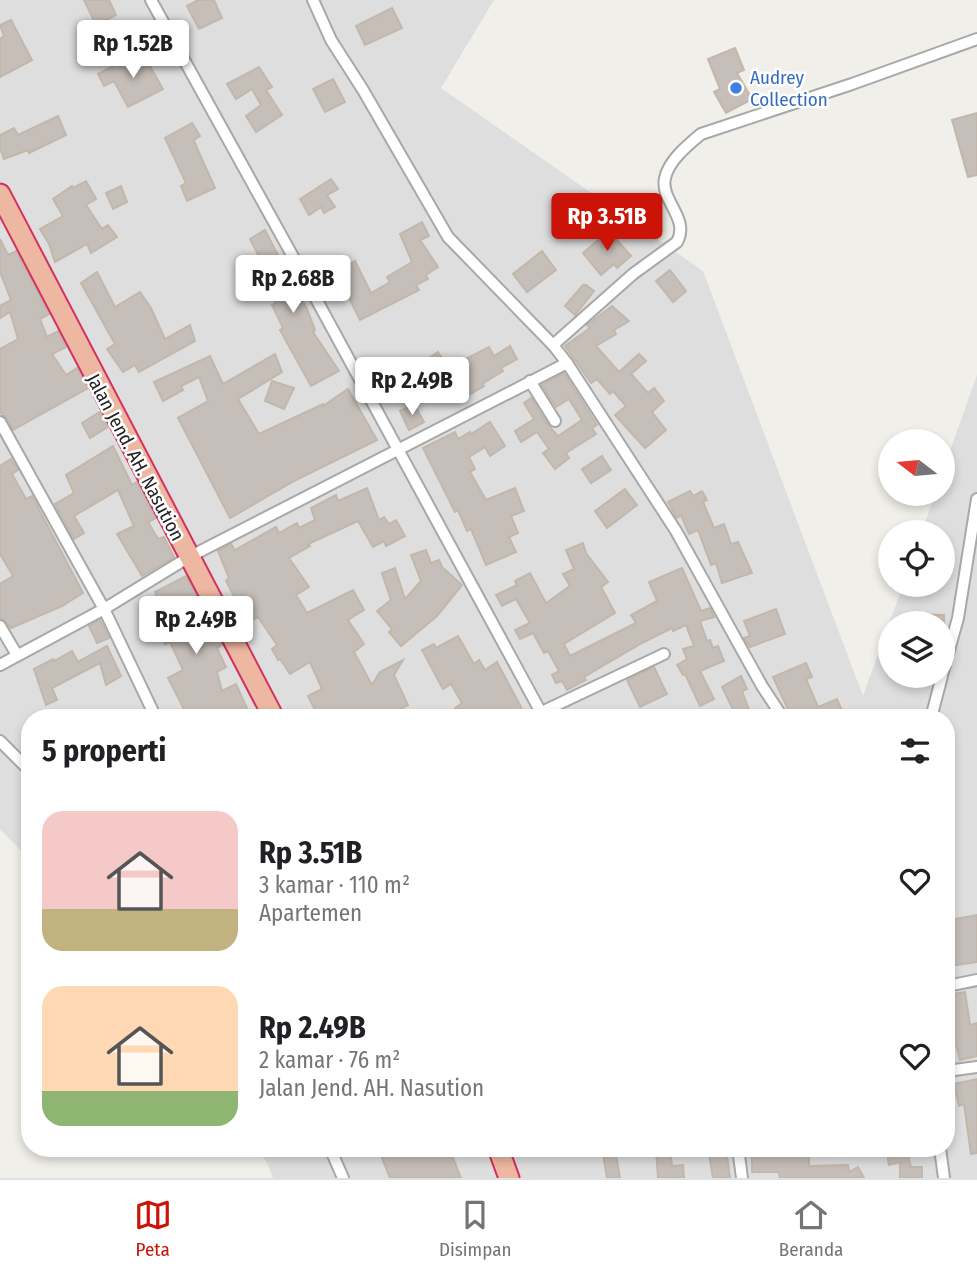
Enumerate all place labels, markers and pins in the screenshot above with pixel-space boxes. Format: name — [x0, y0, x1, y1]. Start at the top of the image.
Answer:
pin: Rp 1.52B — [61, 20, 205, 80]
place label: Audrey Collection — [750, 66, 828, 111]
marker: Audrey Collection — [728, 80, 744, 96]
pin: Rp 3.51B — [535, 194, 679, 253]
pin: Rp 2.68B — [221, 256, 365, 315]
pin: Rp 2.49B — [340, 358, 484, 417]
pin: Rp 2.49B — [124, 596, 268, 656]

